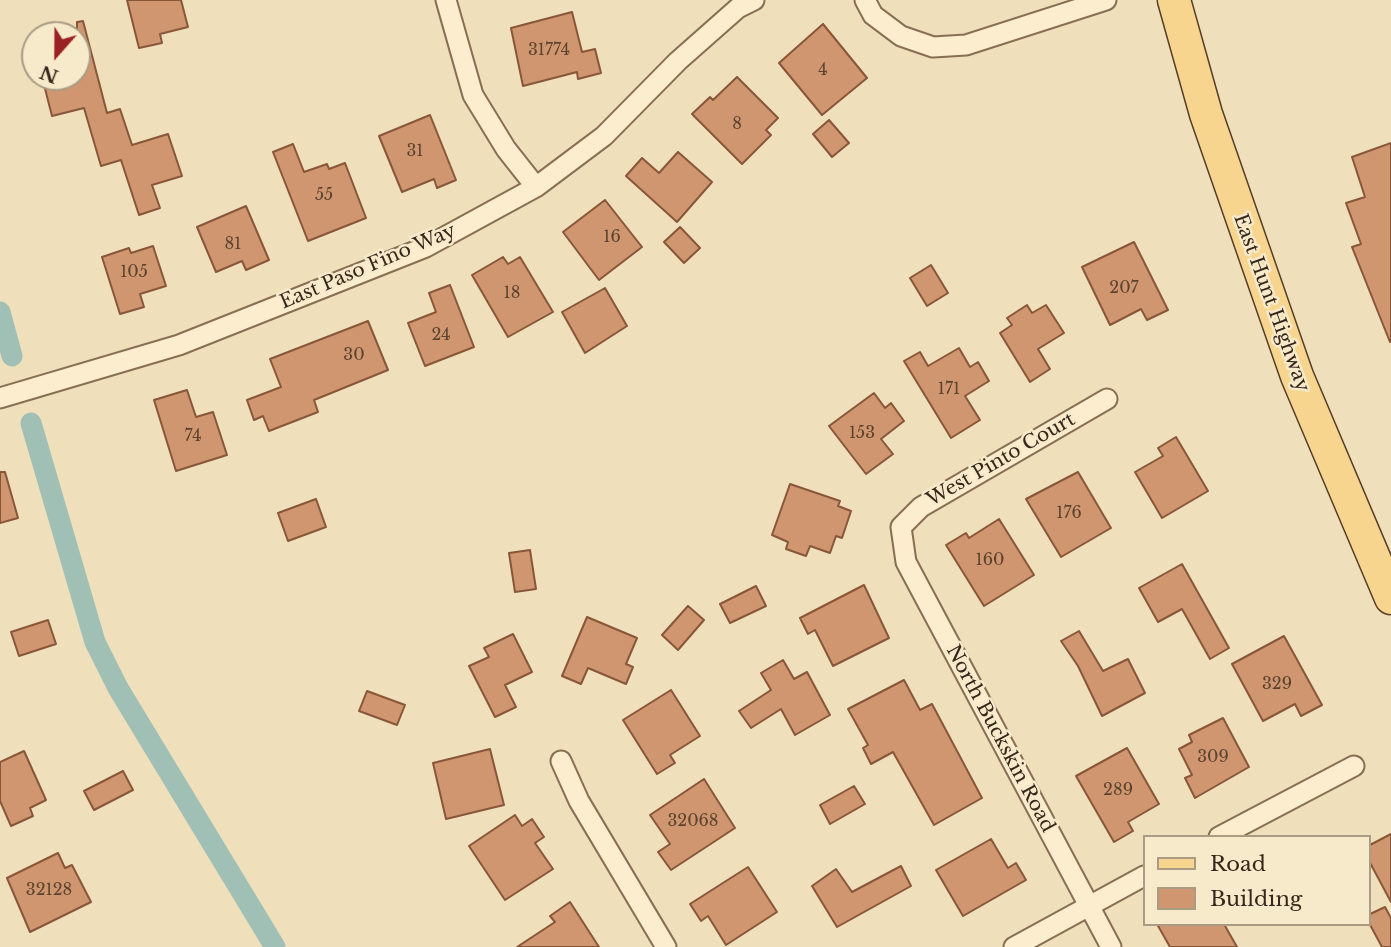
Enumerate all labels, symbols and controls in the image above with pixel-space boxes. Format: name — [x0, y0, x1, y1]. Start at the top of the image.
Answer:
north arrow — [21, 21, 91, 91]
house number: 31774 — [528, 40, 570, 60]
text: N — [37, 60, 61, 88]
house number: 4 — [818, 60, 828, 80]
house number: 8 — [732, 114, 742, 134]
house number: 31 — [407, 141, 423, 161]
house number: 55 — [315, 185, 333, 205]
street label: East Hunt Highway — [1228, 211, 1314, 395]
street label: East Paso Fino Way — [277, 220, 459, 314]
house number: 16 — [603, 227, 621, 247]
house number: 81 — [225, 234, 241, 254]
house number: 105 — [120, 262, 148, 282]
house number: 207 — [1109, 278, 1139, 298]
house number: 18 — [504, 283, 520, 303]
house number: 24 — [431, 325, 451, 345]
house number: 30 — [343, 345, 365, 365]
house number: 171 — [938, 379, 960, 399]
street label: West Pinto Court — [923, 408, 1079, 512]
house number: 153 — [849, 423, 875, 443]
house number: 74 — [184, 426, 202, 446]
house number: 176 — [1056, 503, 1082, 523]
house number: 160 — [976, 550, 1004, 570]
street label: North Buckskin Road — [941, 641, 1059, 837]
house number: 329 — [1262, 674, 1292, 694]
house number: 309 — [1197, 747, 1229, 767]
house number: 289 — [1103, 780, 1133, 800]
house number: 32068 — [667, 811, 719, 831]
legend — [1142, 835, 1370, 926]
text: Road — [1210, 851, 1266, 877]
house number: 32128 — [26, 880, 72, 900]
text: Building — [1210, 886, 1302, 912]

